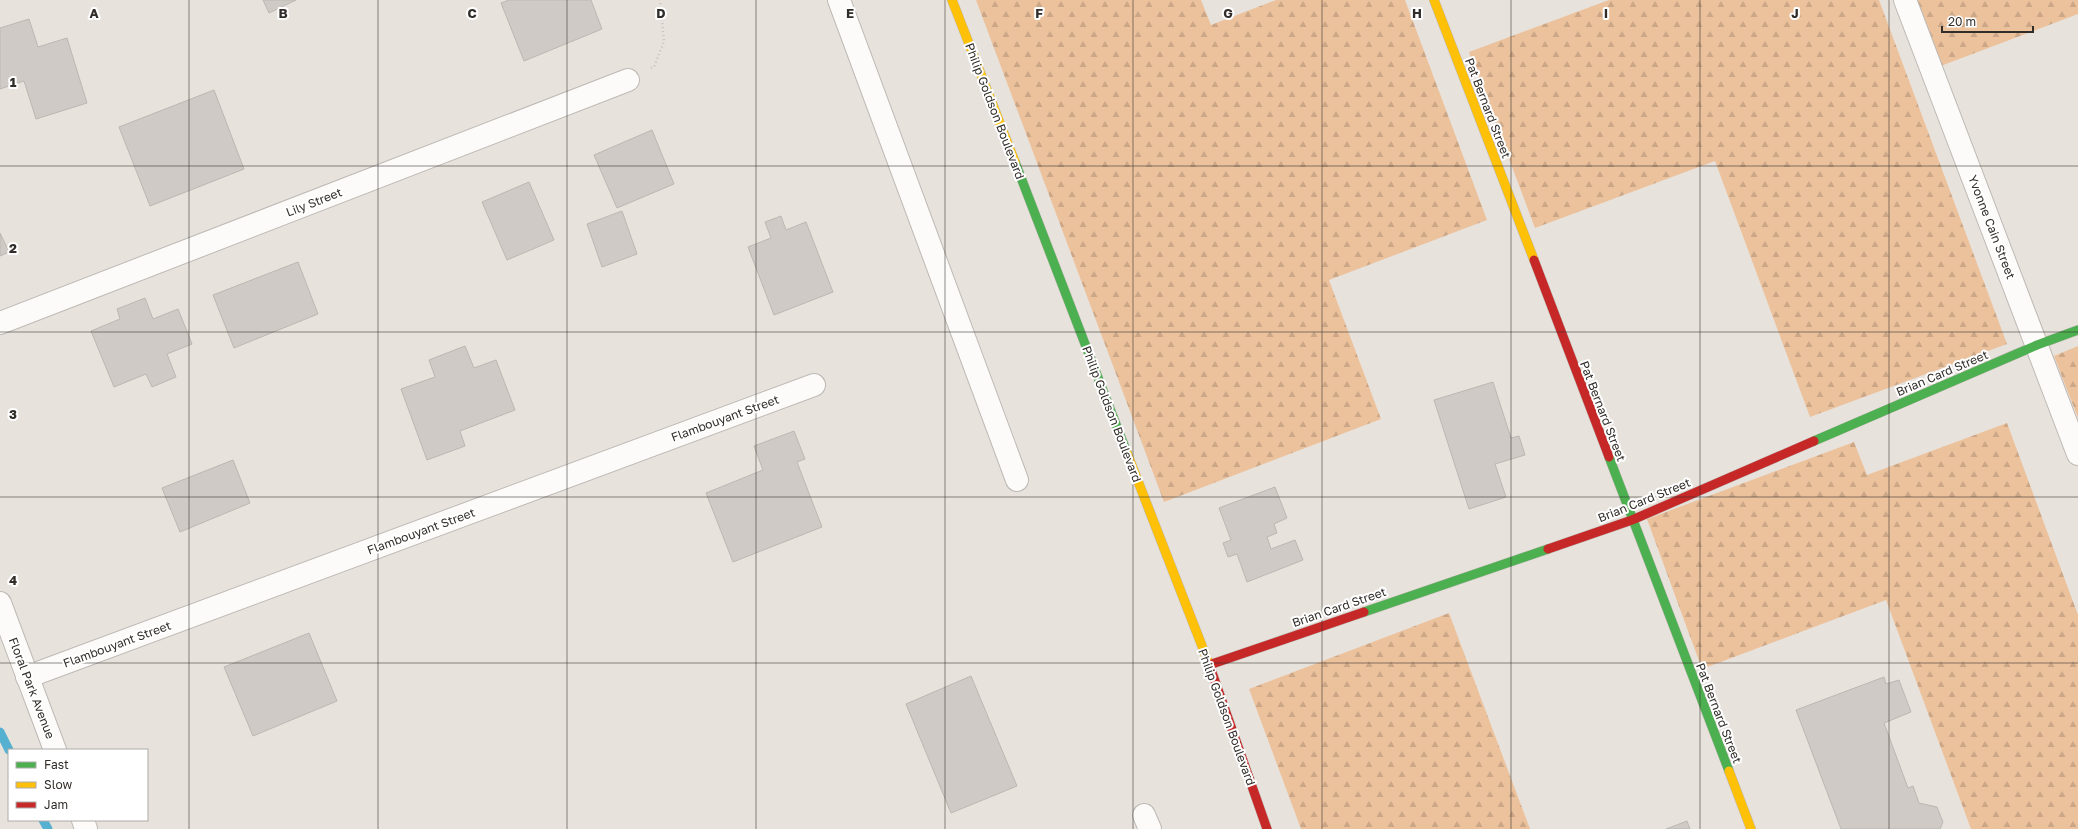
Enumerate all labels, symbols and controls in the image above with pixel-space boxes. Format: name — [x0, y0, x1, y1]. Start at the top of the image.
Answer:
text: A — [89, 5, 99, 21]
text: B — [278, 5, 288, 21]
text: C — [467, 5, 477, 21]
text: D — [656, 5, 666, 21]
text: E — [846, 5, 854, 21]
text: F — [1035, 5, 1043, 21]
text: G — [1223, 5, 1233, 21]
text: H — [1412, 5, 1422, 21]
text: I — [1604, 5, 1608, 21]
text: J — [1791, 5, 1799, 21]
scale bar — [1942, 8, 2033, 34]
text: 20 m — [1948, 14, 1976, 29]
street label: Philip Goldson Boulevard — [962, 41, 1028, 181]
street label: Pat Bernard Street — [1462, 56, 1514, 161]
text: 1 — [10, 74, 17, 90]
street label: Yvonne Cain Street — [1965, 173, 2019, 281]
street label: Lily Street — [284, 184, 344, 220]
text: 2 — [9, 240, 17, 256]
street label: Philip Goldson Boulevard — [1079, 344, 1145, 484]
street label: Brian Card Street — [1894, 347, 1990, 399]
street label: Pat Bernard Street — [1577, 359, 1629, 464]
street label: Flambouyant Street — [669, 391, 781, 445]
text: 3 — [9, 406, 17, 422]
street label: Brian Card Street — [1596, 475, 1693, 525]
street label: Flambouyant Street — [365, 504, 477, 558]
text: 4 — [9, 572, 17, 588]
street label: Brian Card Street — [1290, 584, 1388, 630]
street label: Flambouyant Street — [61, 617, 173, 671]
street label: Floral Park Avenue — [6, 635, 58, 741]
street label: Philip Goldson Boulevard — [1195, 646, 1259, 788]
street label: Pat Bernard Street — [1693, 661, 1745, 766]
legend — [8, 749, 148, 821]
text: Fast — [44, 757, 69, 772]
text: Slow — [44, 777, 72, 792]
text: Jam — [44, 797, 68, 812]

